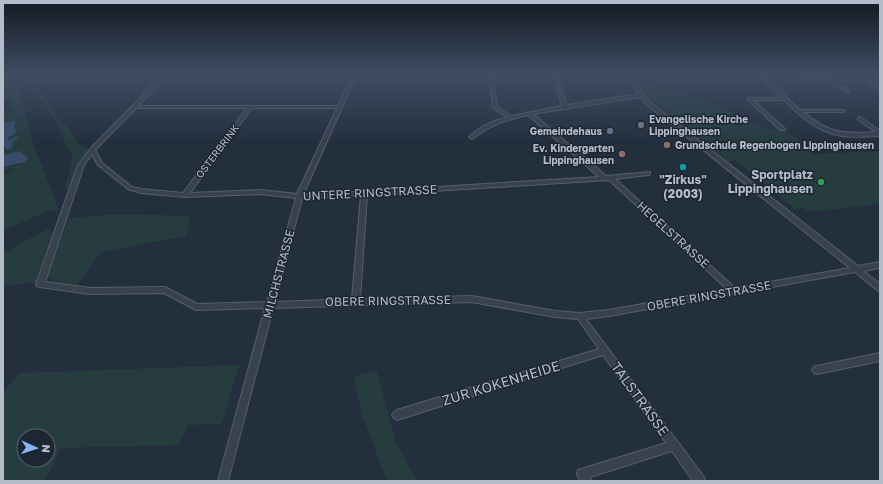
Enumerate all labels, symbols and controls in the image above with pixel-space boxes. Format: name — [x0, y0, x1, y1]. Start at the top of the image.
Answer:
place label: Evangelische Kirche Lippinghausen — [649, 113, 748, 137]
marker: Evangelische Kirche Lippinghausen — [636, 120, 646, 130]
street label: OSTERBRINK — [193, 122, 241, 180]
place label: Gemeindehaus — [530, 125, 602, 137]
marker: Gemeindehaus — [605, 126, 615, 136]
place label: Grundschule Regenbogen Lippinghausen — [675, 139, 874, 151]
marker: Grundschule Regenbogen Lippinghausen — [662, 140, 672, 150]
place label: Ev. Kindergarten Lippinghausen — [533, 142, 614, 166]
marker: Ev. Kindergarten Lippinghausen — [617, 149, 627, 159]
marker: "Zirkus" (2003) — [678, 162, 688, 172]
place label: Sportplatz Lippinghausen — [728, 167, 813, 196]
place label: "Zirkus" (2003) — [659, 172, 707, 201]
marker: Sportplatz Lippinghausen — [816, 177, 826, 187]
street label: UNTERE RINGSTRASSE — [302, 181, 437, 204]
street label: HEGELSTRASSE — [634, 198, 713, 271]
street label: MILCHSTRASSE — [259, 228, 298, 320]
street label: OBERE RINGSTRASSE — [646, 277, 772, 314]
street label: OBERE RINGSTRASSE — [325, 292, 451, 309]
street label: ZUR KOKENHEIDE — [440, 357, 562, 409]
street label: TALSTRASSE — [608, 358, 673, 439]
north arrow — [16, 428, 56, 468]
text: N — [40, 444, 53, 453]

